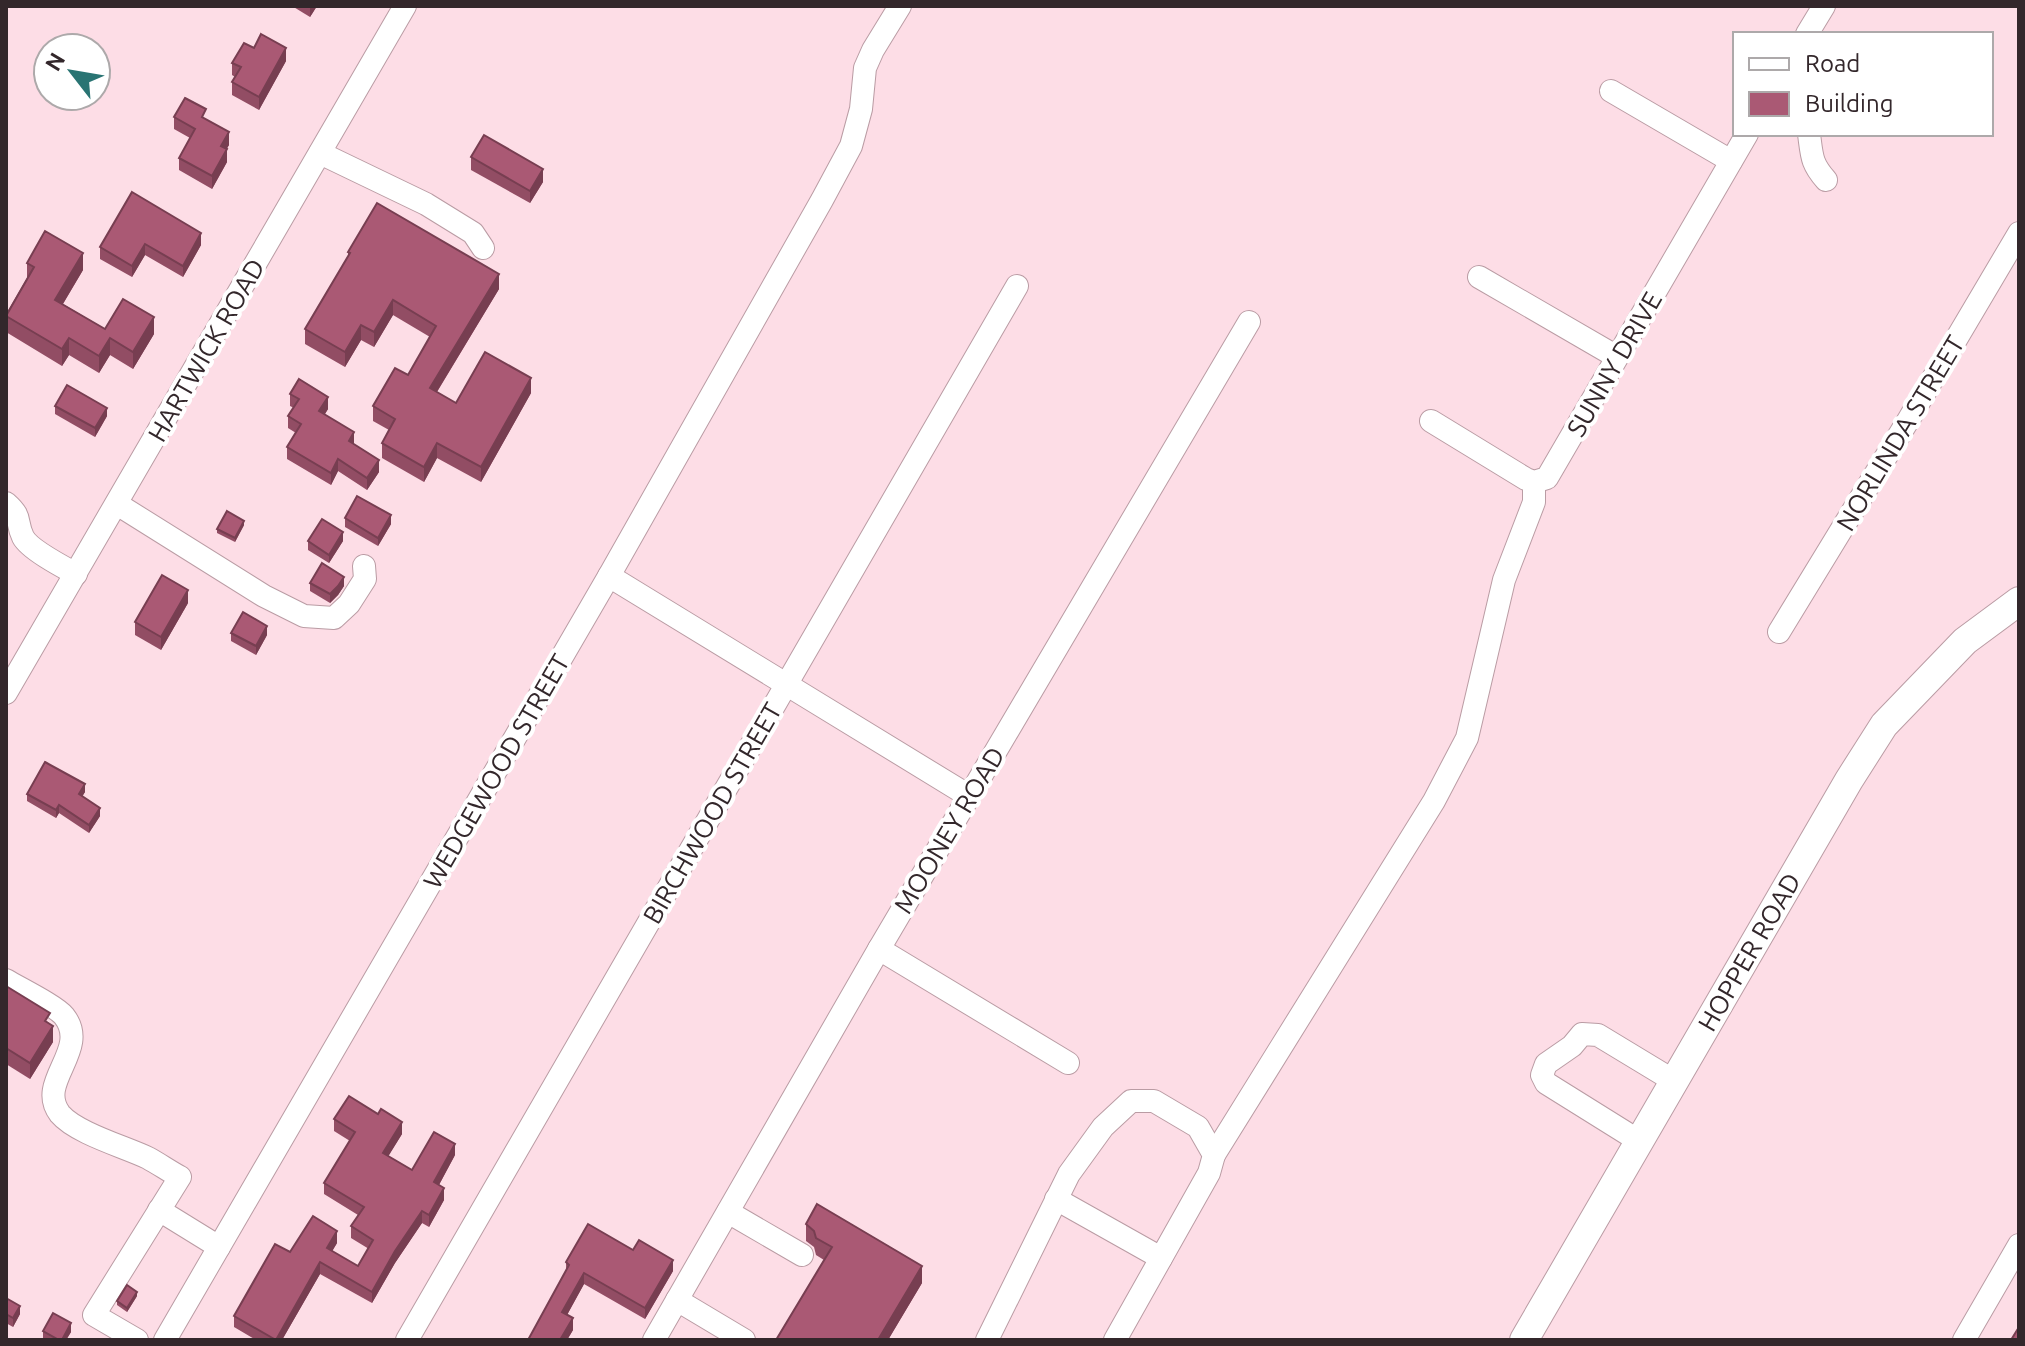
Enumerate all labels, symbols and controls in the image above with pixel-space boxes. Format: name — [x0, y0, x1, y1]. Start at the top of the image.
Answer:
north arrow — [32, 32, 112, 112]
legend — [1733, 32, 1993, 136]
text: N — [39, 48, 69, 75]
text: Road — [1805, 50, 1860, 77]
text: Building — [1805, 90, 1893, 117]
street label: HARTWICK ROAD — [142, 254, 270, 446]
street label: SUNNY DRIVE — [1561, 287, 1667, 441]
street label: NORLINDA STREET — [1830, 330, 1970, 536]
street label: WEDGEWOOD STREET — [417, 649, 575, 893]
street label: BIRCHWOOD STREET — [637, 698, 787, 928]
street label: MOONEY ROAD — [888, 742, 1010, 918]
street label: HOPPER ROAD — [1692, 868, 1806, 1036]

